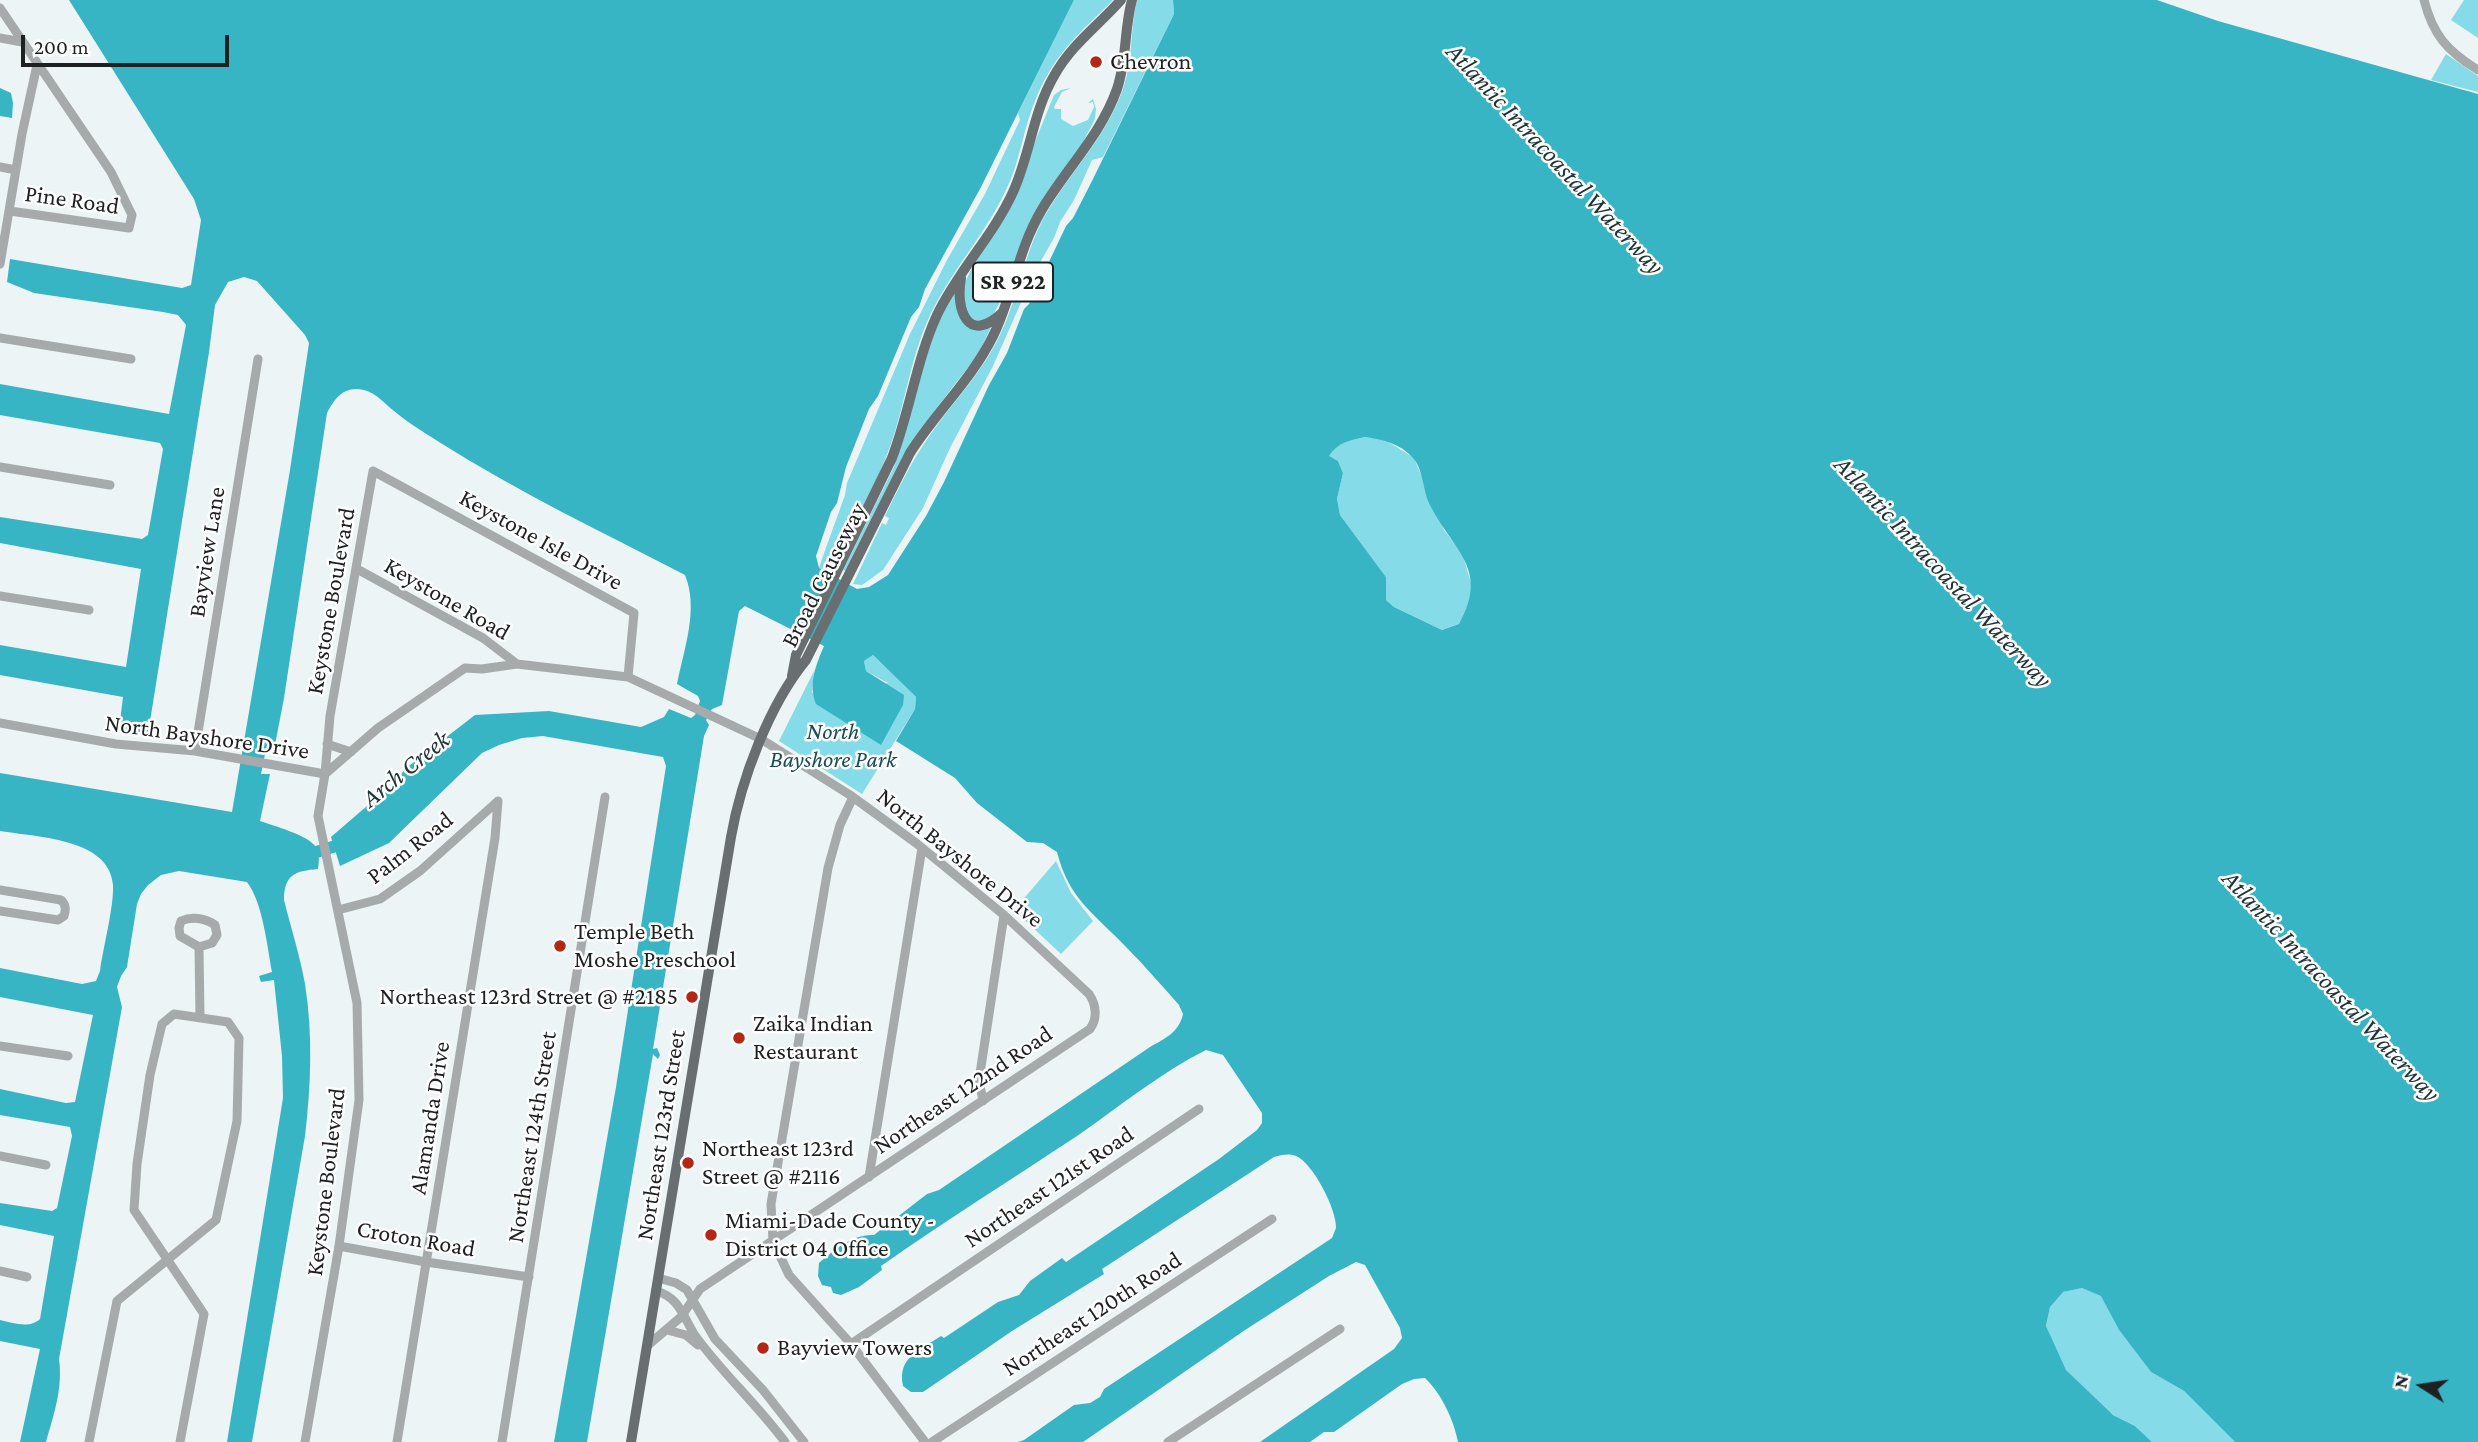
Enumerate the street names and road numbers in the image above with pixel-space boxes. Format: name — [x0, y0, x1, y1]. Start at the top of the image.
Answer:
street label: Pine Road — [23, 179, 121, 221]
road number: SR 922 — [973, 262, 1053, 302]
street label: Keystone Isle Drive — [454, 483, 628, 597]
street label: Bayview Lane — [182, 485, 232, 619]
street label: Broad Causeway — [775, 498, 873, 652]
street label: Keystone Boulevard — [300, 505, 362, 697]
street label: Keystone Road — [379, 551, 515, 647]
street label: North Bayshore Drive — [103, 708, 311, 766]
street label: North Bayshore Drive — [871, 782, 1049, 934]
street label: Palm Road — [361, 805, 459, 891]
street label: Northeast 122nd Road — [868, 1019, 1058, 1161]
street label: Northeast 123rd Street — [630, 1028, 692, 1242]
street label: Northeast 124th Street — [501, 1029, 563, 1245]
street label: Alamanda Drive — [404, 1039, 456, 1197]
street label: Keystone Boulevard — [300, 1086, 352, 1278]
street label: Northeast 121st Road — [959, 1120, 1139, 1254]
street label: Croton Road — [355, 1214, 477, 1264]
street label: Northeast 120th Road — [997, 1245, 1187, 1383]

